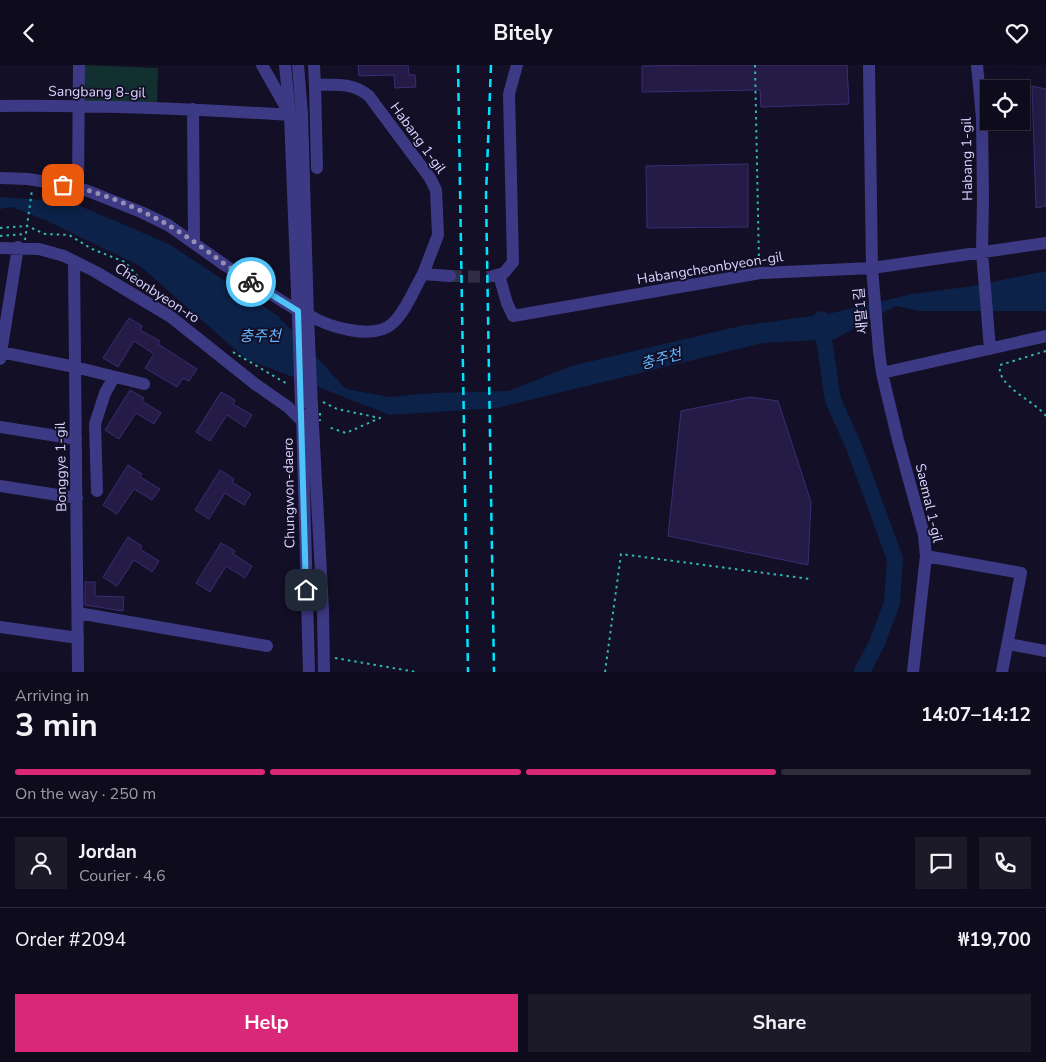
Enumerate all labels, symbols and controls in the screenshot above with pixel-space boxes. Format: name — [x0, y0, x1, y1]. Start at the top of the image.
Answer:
text: Bitely — [493, 18, 553, 48]
icon: back — [15, 19, 43, 47]
icon: heart — [1003, 19, 1031, 47]
map controls — [980, 80, 1030, 130]
button: locate — [980, 80, 1030, 130]
street label: Sangbang 8-gil — [48, 82, 147, 102]
street label: Habang 1-gil — [386, 99, 451, 178]
street label: Habang 1-gil — [957, 116, 977, 201]
pin — [42, 164, 84, 206]
icon: bag — [49, 171, 77, 199]
street label: Habangcheonbyeon-gil — [636, 247, 785, 289]
courier — [226, 257, 276, 307]
street label: Cheonbyeon-ro — [111, 258, 203, 328]
icon: bike — [237, 268, 265, 296]
street label: 새말1길 — [849, 287, 873, 335]
water label: 충주천 — [239, 326, 283, 346]
water label: 충주천 — [638, 343, 686, 374]
street label: Bonggye 1-gil — [51, 421, 71, 512]
street label: Chungwon-daero — [279, 437, 299, 549]
street label: Saemal 1-gil — [911, 462, 948, 545]
pin — [285, 569, 327, 611]
icon: home — [292, 576, 320, 604]
text: Arriving in — [15, 685, 89, 707]
text: 14:07–14:12 — [921, 702, 1031, 728]
text: 3 min — [15, 704, 98, 747]
text: On the way · 250 m — [15, 783, 156, 805]
button: person — [15, 837, 67, 889]
button: chat — [915, 837, 967, 889]
button: phone — [979, 837, 1031, 889]
text: Jordan — [79, 839, 137, 865]
text: Courier · 4.6 — [79, 865, 165, 887]
text: Order #2094 — [15, 927, 126, 953]
text: ₩19,700 — [958, 927, 1031, 953]
button: Help — [15, 994, 518, 1052]
button: Share — [528, 994, 1031, 1052]

